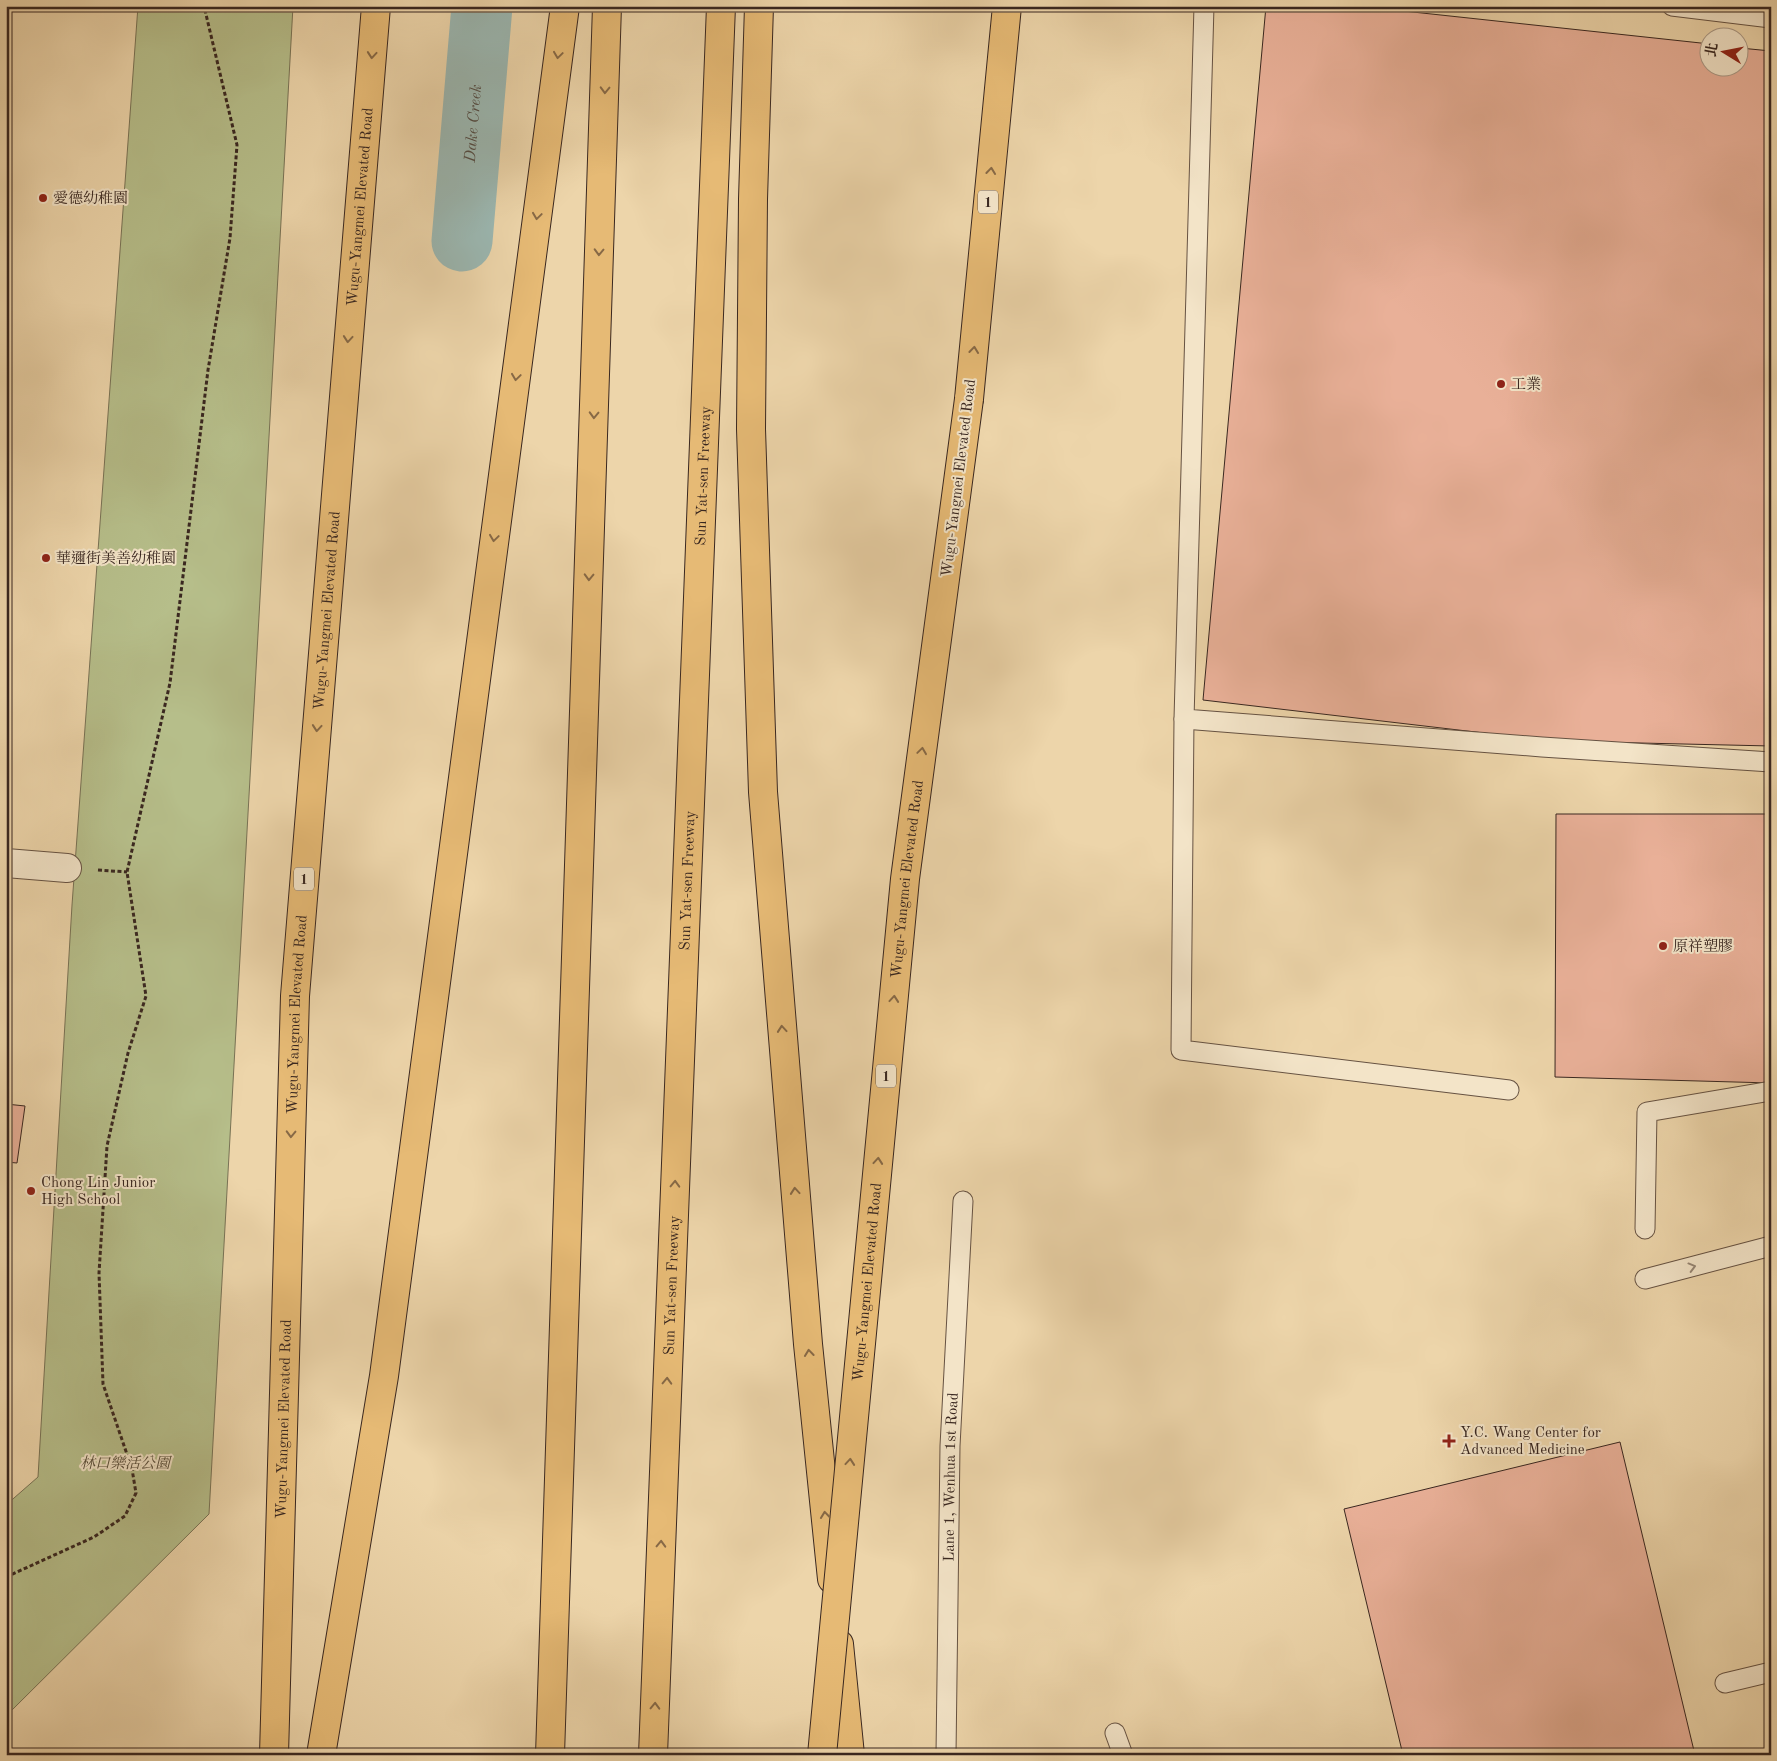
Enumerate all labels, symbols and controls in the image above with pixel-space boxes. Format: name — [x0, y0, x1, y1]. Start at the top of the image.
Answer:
north arrow — [1700, 28, 1750, 78]
text: 北 — [1703, 42, 1720, 58]
one-way arrow — [366, 51, 377, 59]
one-way arrow — [553, 51, 564, 59]
water label: Dake Creek — [463, 84, 485, 164]
one-way arrow — [599, 86, 610, 94]
street label: Wugu-Yangmei Elevated Road — [345, 107, 377, 307]
one-way arrow — [985, 167, 996, 175]
place label: 愛德幼稚園 — [53, 190, 128, 207]
road number: 1 — [978, 190, 998, 213]
marker: 愛德幼稚園 — [37, 192, 49, 204]
one-way arrow — [532, 212, 543, 220]
one-way arrow — [594, 249, 604, 257]
one-way arrow — [343, 335, 354, 343]
one-way arrow — [968, 346, 979, 354]
one-way arrow — [511, 372, 521, 381]
place label: 工業 — [1511, 376, 1541, 393]
street label: Wugu-Yangmei Elevated Road — [940, 378, 979, 578]
marker: 工業 — [1495, 378, 1507, 390]
street label: Sun Yat-sen Freeway — [694, 406, 714, 546]
one-way arrow — [589, 412, 599, 419]
street label: Wugu-Yangmei Elevated Road — [312, 510, 344, 711]
one-way arrow — [489, 534, 500, 542]
place label: 華邇街美善幼稚園 — [56, 550, 176, 567]
marker: 華邇街美善幼稚園 — [40, 552, 52, 564]
one-way arrow — [583, 573, 594, 581]
one-way arrow — [311, 724, 322, 732]
one-way arrow — [916, 747, 927, 755]
street label: Wugu-Yangmei Elevated Road — [890, 779, 927, 979]
street label: Sun Yat-sen Freeway — [678, 810, 699, 951]
road number: 1 — [294, 868, 314, 891]
street label: Wugu-Yangmei Elevated Road — [286, 914, 311, 1114]
place label: 原祥塑膠 — [1673, 938, 1733, 955]
marker: 原祥塑膠 — [1657, 940, 1669, 952]
one-way arrow — [888, 995, 899, 1003]
one-way arrow — [777, 1025, 788, 1033]
road number: 1 — [876, 1064, 896, 1088]
one-way arrow — [286, 1130, 296, 1138]
one-way arrow — [873, 1157, 884, 1165]
place label: Chong Lin Junior High School — [41, 1176, 155, 1208]
one-way arrow — [670, 1180, 680, 1188]
street label: Wugu-Yangmei Elevated Road — [851, 1182, 885, 1382]
marker: Chong Lin Junior High School — [25, 1185, 37, 1197]
one-way arrow — [790, 1187, 801, 1195]
street label: Sun Yat-sen Freeway — [663, 1215, 683, 1356]
one-way arrow — [1688, 1262, 1696, 1273]
street label: Wugu-Yangmei Elevated Road — [275, 1319, 295, 1519]
one-way arrow — [803, 1349, 814, 1357]
one-way arrow — [662, 1377, 673, 1385]
street label: Lane 1, Wenhua 1st Road — [943, 1392, 962, 1562]
place label: Y.C. Wang Center for Advanced Medicine — [1460, 1426, 1601, 1458]
marker: Y.C. Wang Center for Advanced Medicine — [1442, 1434, 1456, 1448]
park label: 林口樂活公園 — [80, 1455, 172, 1472]
one-way arrow — [844, 1458, 855, 1466]
one-way arrow — [820, 1510, 831, 1518]
one-way arrow — [656, 1539, 666, 1547]
one-way arrow — [649, 1702, 660, 1710]

